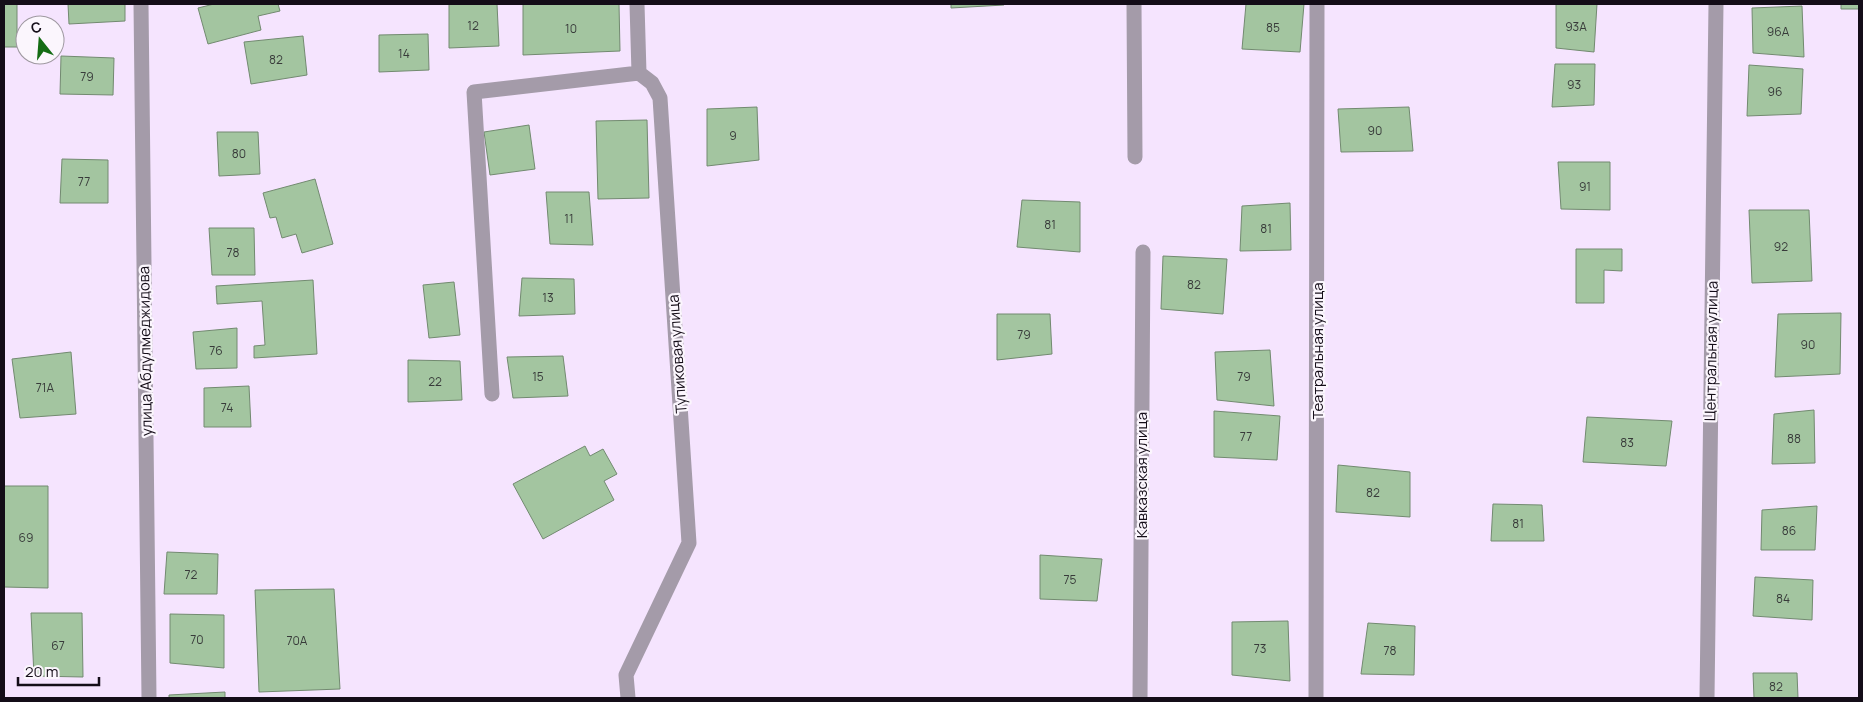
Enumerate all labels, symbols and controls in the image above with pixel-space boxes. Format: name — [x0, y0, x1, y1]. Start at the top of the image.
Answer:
north arrow — [15, 15, 65, 65]
text: С — [28, 16, 44, 38]
house number: 12 — [467, 17, 479, 34]
house number: 93А — [1565, 18, 1587, 35]
house number: 85 — [1266, 19, 1280, 36]
house number: 10 — [565, 20, 577, 37]
house number: 96А — [1767, 23, 1790, 40]
house number: 14 — [398, 45, 410, 62]
house number: 82 — [269, 51, 283, 68]
house number: 79 — [80, 68, 94, 85]
house number: 93 — [1567, 76, 1581, 93]
house number: 96 — [1768, 83, 1782, 100]
house number: 90 — [1368, 122, 1382, 139]
house number: 9 — [729, 127, 737, 144]
house number: 80 — [232, 145, 246, 162]
house number: 77 — [78, 173, 90, 190]
house number: 91 — [1579, 178, 1591, 195]
house number: 11 — [564, 210, 574, 227]
house number: 81 — [1044, 216, 1056, 233]
house number: 81 — [1260, 220, 1272, 237]
house number: 92 — [1774, 238, 1788, 255]
house number: 78 — [227, 244, 240, 261]
street label: улица Абдулмеджидова — [133, 266, 157, 436]
house number: 82 — [1187, 276, 1201, 293]
street label: Центральная улица — [1699, 281, 1723, 421]
street label: Театральная улица — [1307, 283, 1328, 419]
house number: 13 — [542, 289, 554, 306]
street label: Тупиковая улица — [662, 294, 692, 414]
house number: 79 — [1017, 326, 1031, 343]
house number: 90 — [1801, 336, 1815, 353]
house number: 76 — [209, 342, 223, 359]
house number: 15 — [532, 368, 544, 385]
house number: 79 — [1237, 368, 1251, 385]
house number: 22 — [428, 373, 442, 390]
house number: 71А — [36, 379, 55, 396]
house number: 74 — [221, 399, 233, 416]
street label: Кавказская улица — [1131, 412, 1152, 538]
house number: 77 — [1240, 428, 1252, 445]
house number: 88 — [1787, 430, 1801, 447]
house number: 83 — [1620, 434, 1634, 451]
house number: 82 — [1366, 484, 1380, 501]
house number: 81 — [1512, 515, 1524, 532]
house number: 86 — [1782, 522, 1796, 539]
house number: 69 — [19, 529, 33, 546]
house number: 72 — [185, 566, 198, 583]
house number: 75 — [1064, 571, 1077, 588]
house number: 84 — [1776, 590, 1790, 607]
house number: 70 — [190, 631, 204, 648]
house number: 70А — [287, 632, 308, 649]
house number: 67 — [51, 637, 65, 654]
house number: 73 — [1254, 640, 1266, 657]
house number: 78 — [1384, 642, 1397, 659]
scale bar — [18, 654, 99, 686]
text: 20 m — [25, 661, 58, 682]
house number: 82 — [1769, 678, 1783, 695]

